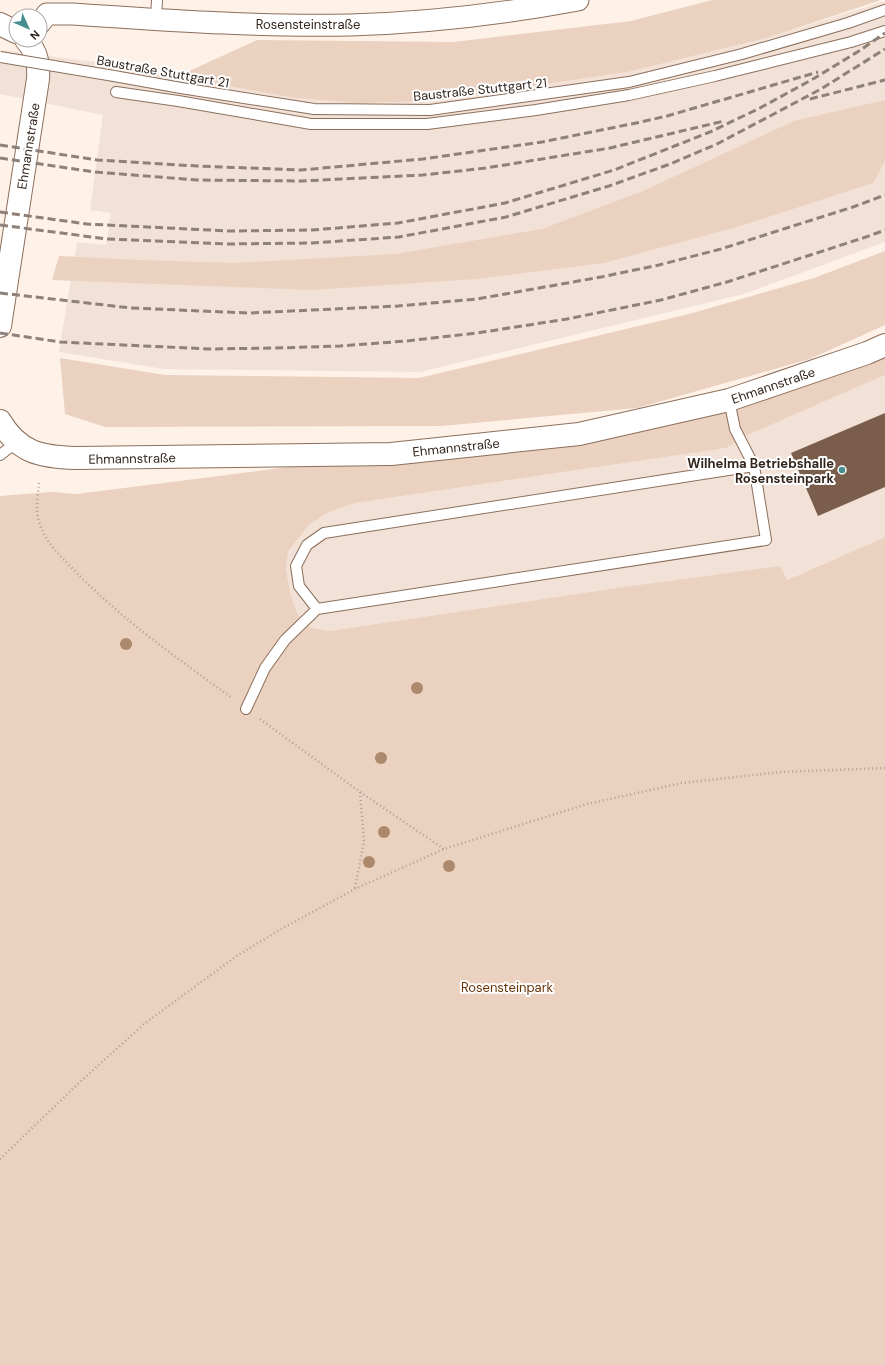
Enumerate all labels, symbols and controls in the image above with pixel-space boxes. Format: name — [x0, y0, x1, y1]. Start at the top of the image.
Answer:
north arrow — [8, 8, 48, 48]
street label: Rosensteinstraße — [256, 16, 360, 33]
text: N — [27, 27, 43, 43]
street label: Baustraße Stuttgart 21 — [95, 51, 231, 92]
street label: Baustraße Stuttgart 21 — [412, 74, 548, 105]
street label: Ehmannstraße — [13, 102, 44, 191]
street label: Ehmannstraße — [729, 363, 817, 408]
street label: Ehmannstraße — [412, 434, 500, 461]
street label: Ehmannstraße — [88, 449, 176, 468]
place label: Wilhelma Betriebshalle Rosensteinpark — [687, 455, 834, 487]
marker: Wilhelma Betriebshalle Rosensteinpark — [837, 465, 847, 475]
park label: Rosensteinpark — [461, 979, 553, 996]

